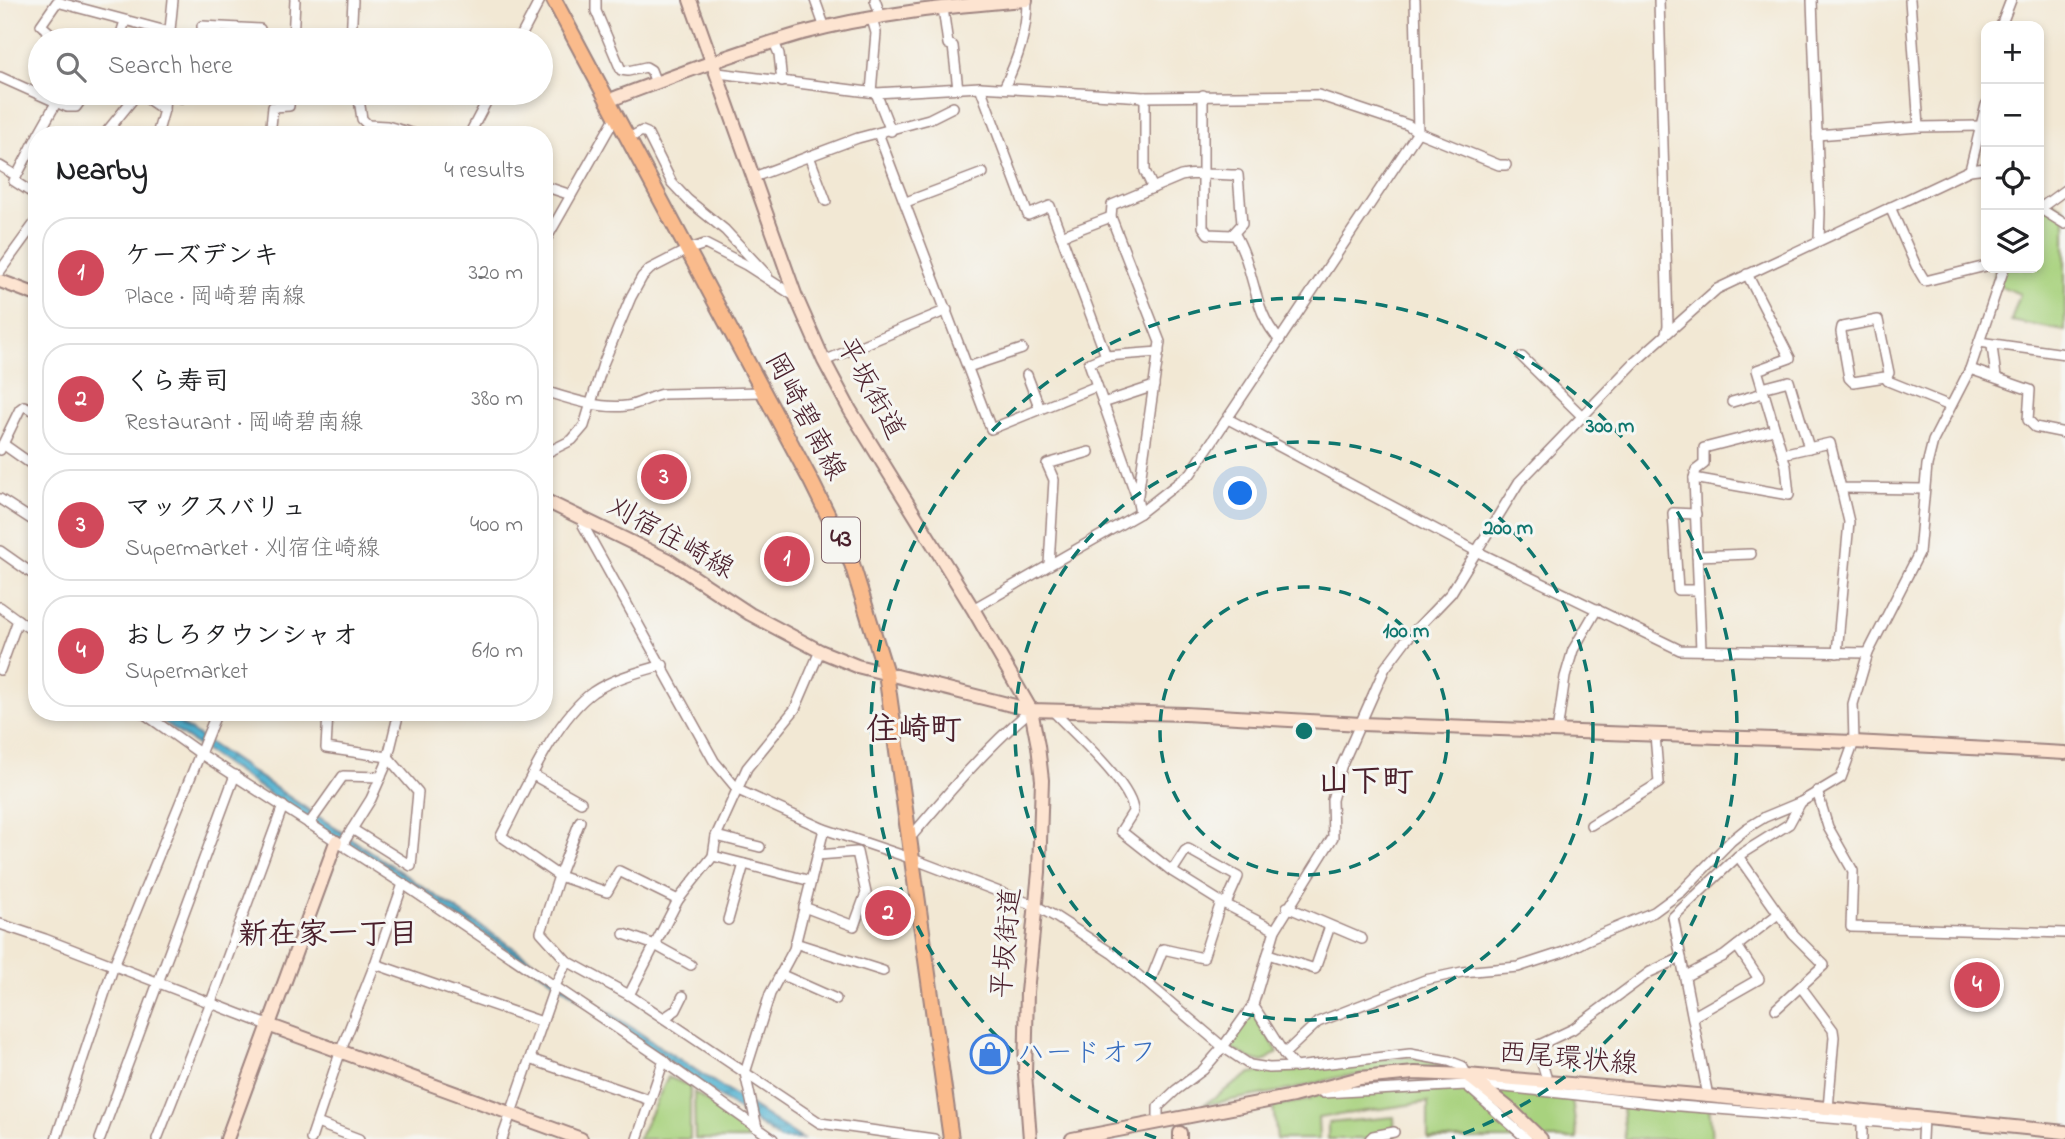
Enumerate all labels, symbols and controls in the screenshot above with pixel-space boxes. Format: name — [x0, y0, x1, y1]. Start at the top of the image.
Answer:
map controls — [1981, 21, 2044, 273]
button: + — [1981, 21, 2044, 84]
search box — [28, 28, 553, 105]
icon: search — [52, 48, 90, 86]
text: Search here — [108, 48, 233, 86]
button: − — [1981, 84, 2044, 147]
button: locate — [1981, 147, 2044, 210]
text: Nearby — [56, 150, 148, 194]
text: 4 results — [444, 155, 525, 188]
button: layers — [1981, 210, 2044, 273]
text: ケーズデンキ — [125, 238, 279, 276]
text: 1 — [77, 257, 85, 290]
text: 320 m — [469, 257, 523, 290]
text: Place · 岡崎碧南線 — [125, 281, 305, 314]
street label: 平坂街道 — [824, 330, 914, 448]
street label: 岡崎碧南線 — [753, 346, 855, 488]
text: くら寿司 — [125, 364, 229, 402]
text: 2 — [75, 383, 87, 416]
text: 380 m — [471, 383, 523, 416]
text: Restaurant · 岡崎碧南線 — [125, 407, 363, 440]
text: 300 m — [1585, 412, 1634, 442]
pin: 3 — [641, 451, 687, 503]
your location — [1223, 476, 1257, 510]
street label: 刈宿住崎線 — [599, 487, 741, 591]
text: マックスバリュ — [125, 490, 307, 528]
text: 3 — [76, 509, 86, 542]
text: 400 m — [470, 509, 523, 542]
text: 200 m — [1482, 514, 1533, 544]
road number: 43 — [822, 518, 860, 562]
text: Supermarket · 刈宿住崎線 — [125, 533, 380, 566]
pin: 1 — [764, 533, 810, 585]
text: 100 m — [1383, 617, 1429, 647]
text: おしろタウンシャオ — [125, 618, 358, 656]
text: 4 — [76, 635, 86, 668]
text: 610 m — [472, 635, 523, 668]
text: Supermarket — [125, 656, 248, 689]
district label: 住崎町 — [866, 708, 962, 755]
centre of rings — [1292, 719, 1316, 743]
district label: 山下町 — [1318, 760, 1414, 807]
street label: 平坂街道 — [983, 885, 1033, 1001]
pin: 2 — [865, 887, 911, 939]
district label: 新在家一丁目 — [238, 914, 418, 958]
pin: 4 — [1954, 959, 2000, 1011]
shop icon: ハードオフ — [969, 1033, 1011, 1075]
street label: 西尾環状線 — [1496, 1033, 1640, 1087]
place label: ハードオフ — [1017, 1034, 1157, 1075]

